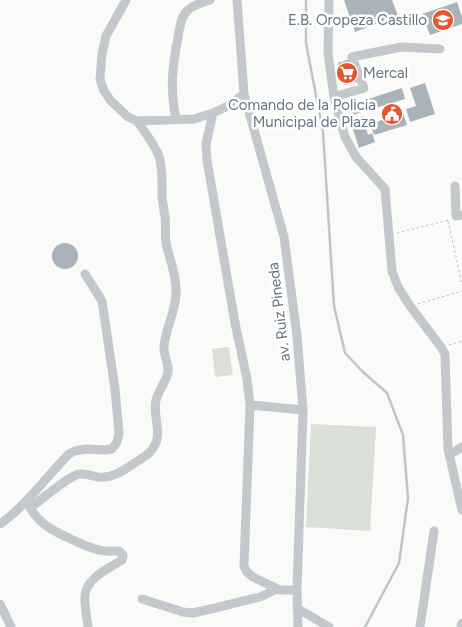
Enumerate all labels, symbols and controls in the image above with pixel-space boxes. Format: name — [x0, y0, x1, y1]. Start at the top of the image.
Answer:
school or university icon: E.B. Oropeza Castillo — [431, 8, 455, 32]
place label: E.B. Oropeza Castillo — [288, 11, 427, 29]
supermarket icon: Mercal — [335, 61, 359, 85]
place label: Mercal — [363, 64, 408, 82]
place label: Comando de la Policia Municipal de Plaza — [228, 96, 376, 131]
public building icon: Comando de la Policia Municipal de Plaza — [380, 102, 404, 126]
street label: av. Ruiz Pineda — [264, 261, 294, 363]

